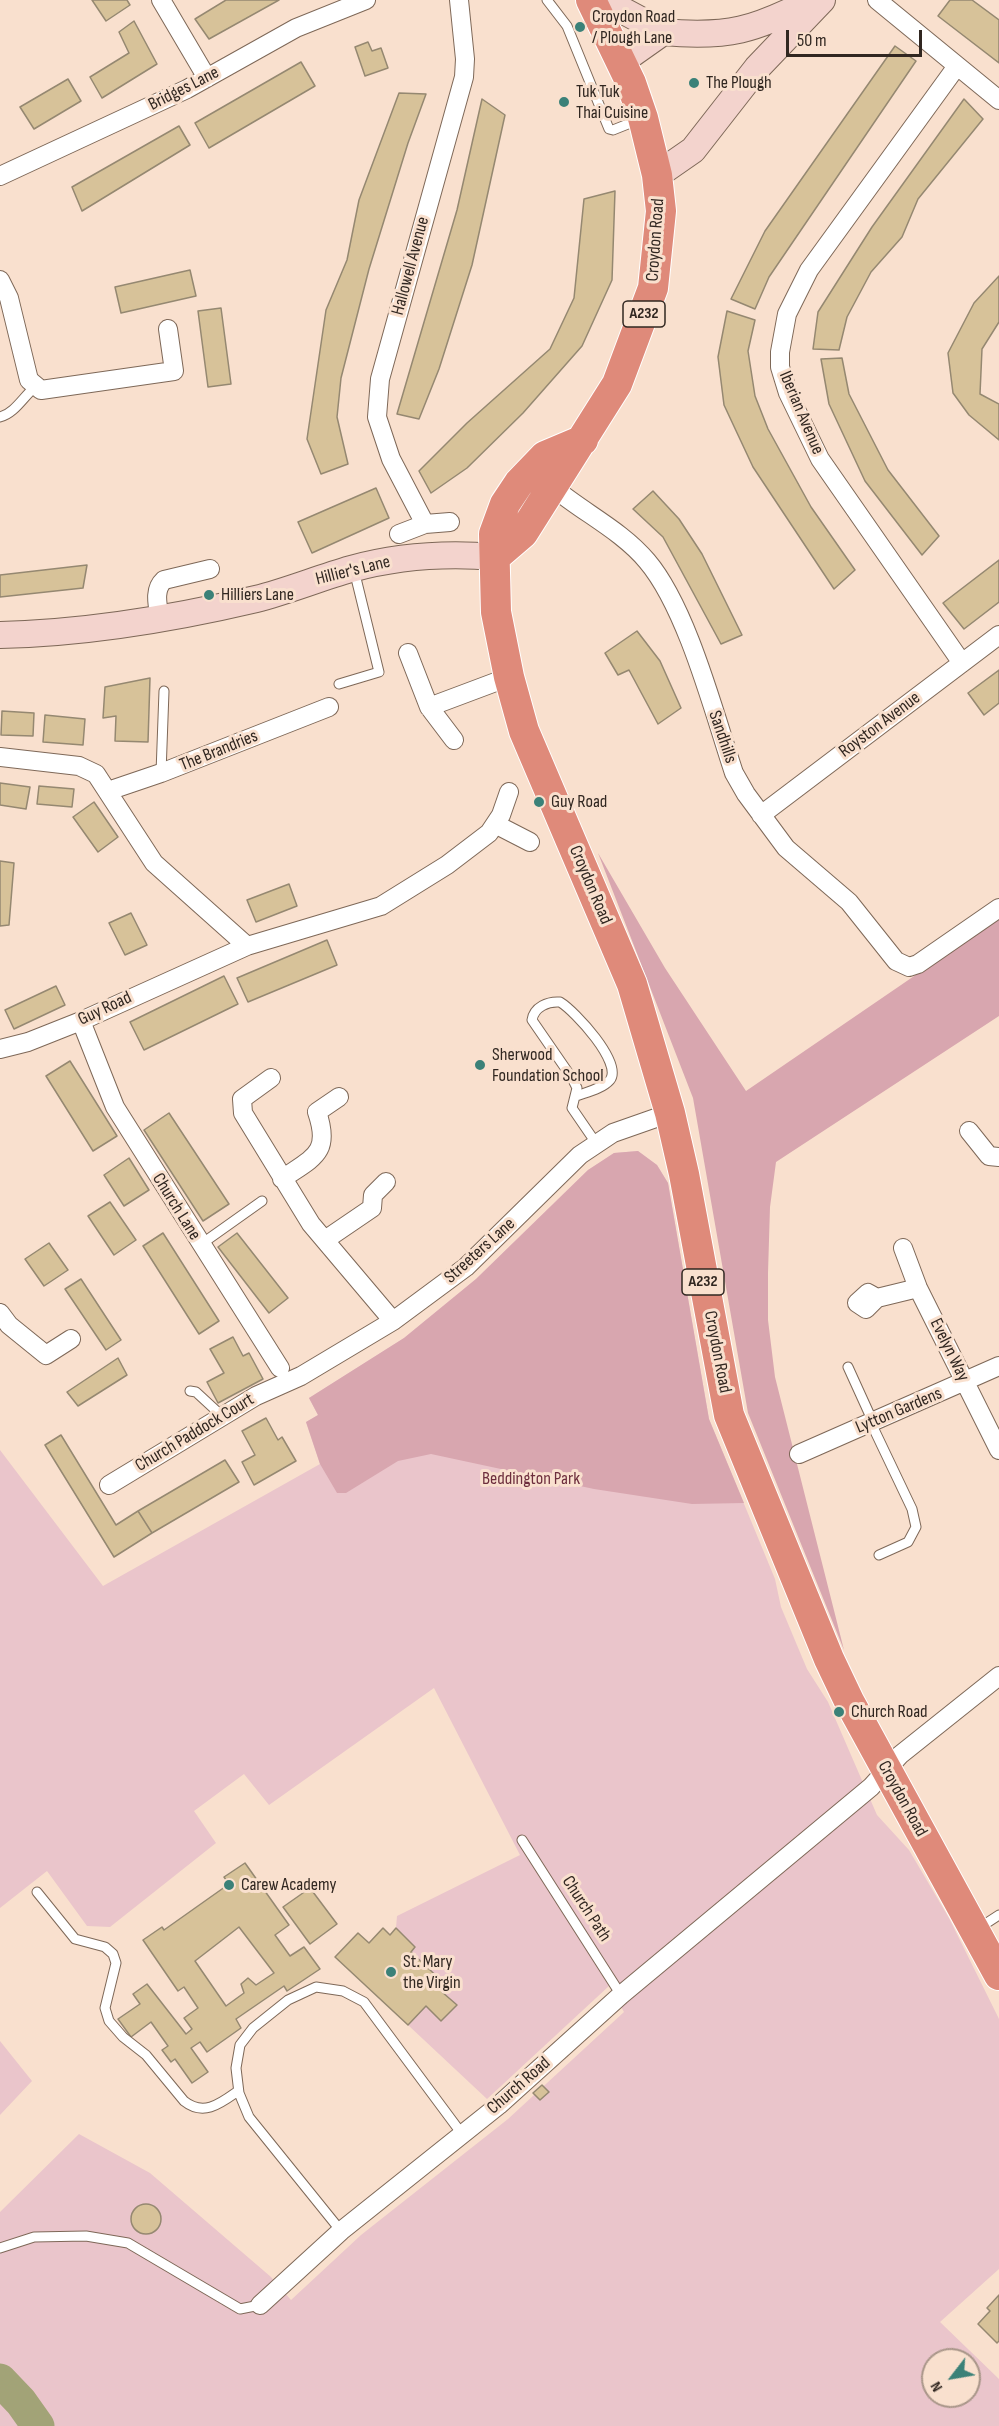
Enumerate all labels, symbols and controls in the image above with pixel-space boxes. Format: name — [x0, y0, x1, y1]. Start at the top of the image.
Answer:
place label: Croydon Road / Plough Lane — [592, 6, 675, 48]
scale bar — [789, 18, 926, 56]
marker: Croydon Road / Plough Lane — [573, 20, 587, 34]
text: 50 m — [797, 30, 827, 51]
street label: Bridges Lane — [145, 62, 223, 116]
place label: The Plough — [706, 72, 772, 94]
marker: The Plough — [687, 76, 701, 90]
place label: Tuk Tuk Thai Cuisine — [576, 81, 648, 124]
marker: Tuk Tuk Thai Cuisine — [557, 95, 571, 109]
street label: Croydon Road — [642, 198, 670, 282]
street label: Hallowell Avenue — [387, 214, 435, 318]
road number: A232 — [623, 301, 665, 327]
street label: Iberian Avenue — [774, 368, 828, 458]
street label: Hillier's Lane — [313, 551, 393, 591]
place label: Hilliers Lane — [221, 584, 294, 606]
marker: Hilliers Lane — [202, 588, 216, 602]
street label: Royston Avenue — [835, 687, 925, 763]
street label: Sandhills — [703, 708, 741, 766]
street label: The Brandries — [177, 726, 261, 776]
place label: Guy Road — [551, 791, 607, 813]
marker: Guy Road — [532, 795, 546, 809]
street label: Croydon Road — [564, 842, 616, 928]
street label: Guy Road — [75, 987, 135, 1031]
place label: Sherwood Foundation School — [492, 1044, 603, 1086]
marker: Sherwood Foundation School — [473, 1058, 487, 1072]
street label: Church Lane — [147, 1169, 205, 1245]
street label: Streeters Lane — [440, 1214, 520, 1288]
road number: A232 — [682, 1269, 724, 1295]
street label: Croydon Road — [698, 1309, 736, 1395]
street label: Evelyn Way — [925, 1315, 973, 1385]
street label: Lytton Gardens — [853, 1383, 945, 1439]
street label: Church Paddock Court — [132, 1389, 258, 1477]
park label: Beddington Park — [482, 1468, 580, 1490]
place label: Church Road — [851, 1701, 928, 1723]
marker: Church Road — [832, 1705, 846, 1719]
street label: Croydon Road — [872, 1757, 932, 1841]
street label: Church Path — [557, 1872, 615, 1946]
place label: Carew Academy — [241, 1874, 336, 1896]
marker: Carew Academy — [222, 1878, 236, 1892]
place label: St. Mary the Virgin — [403, 1951, 461, 1994]
marker: St. Mary the Virgin — [384, 1965, 398, 1979]
street label: Church Road — [483, 2053, 555, 2119]
north arrow — [921, 2348, 981, 2408]
text: N — [927, 2378, 947, 2395]

